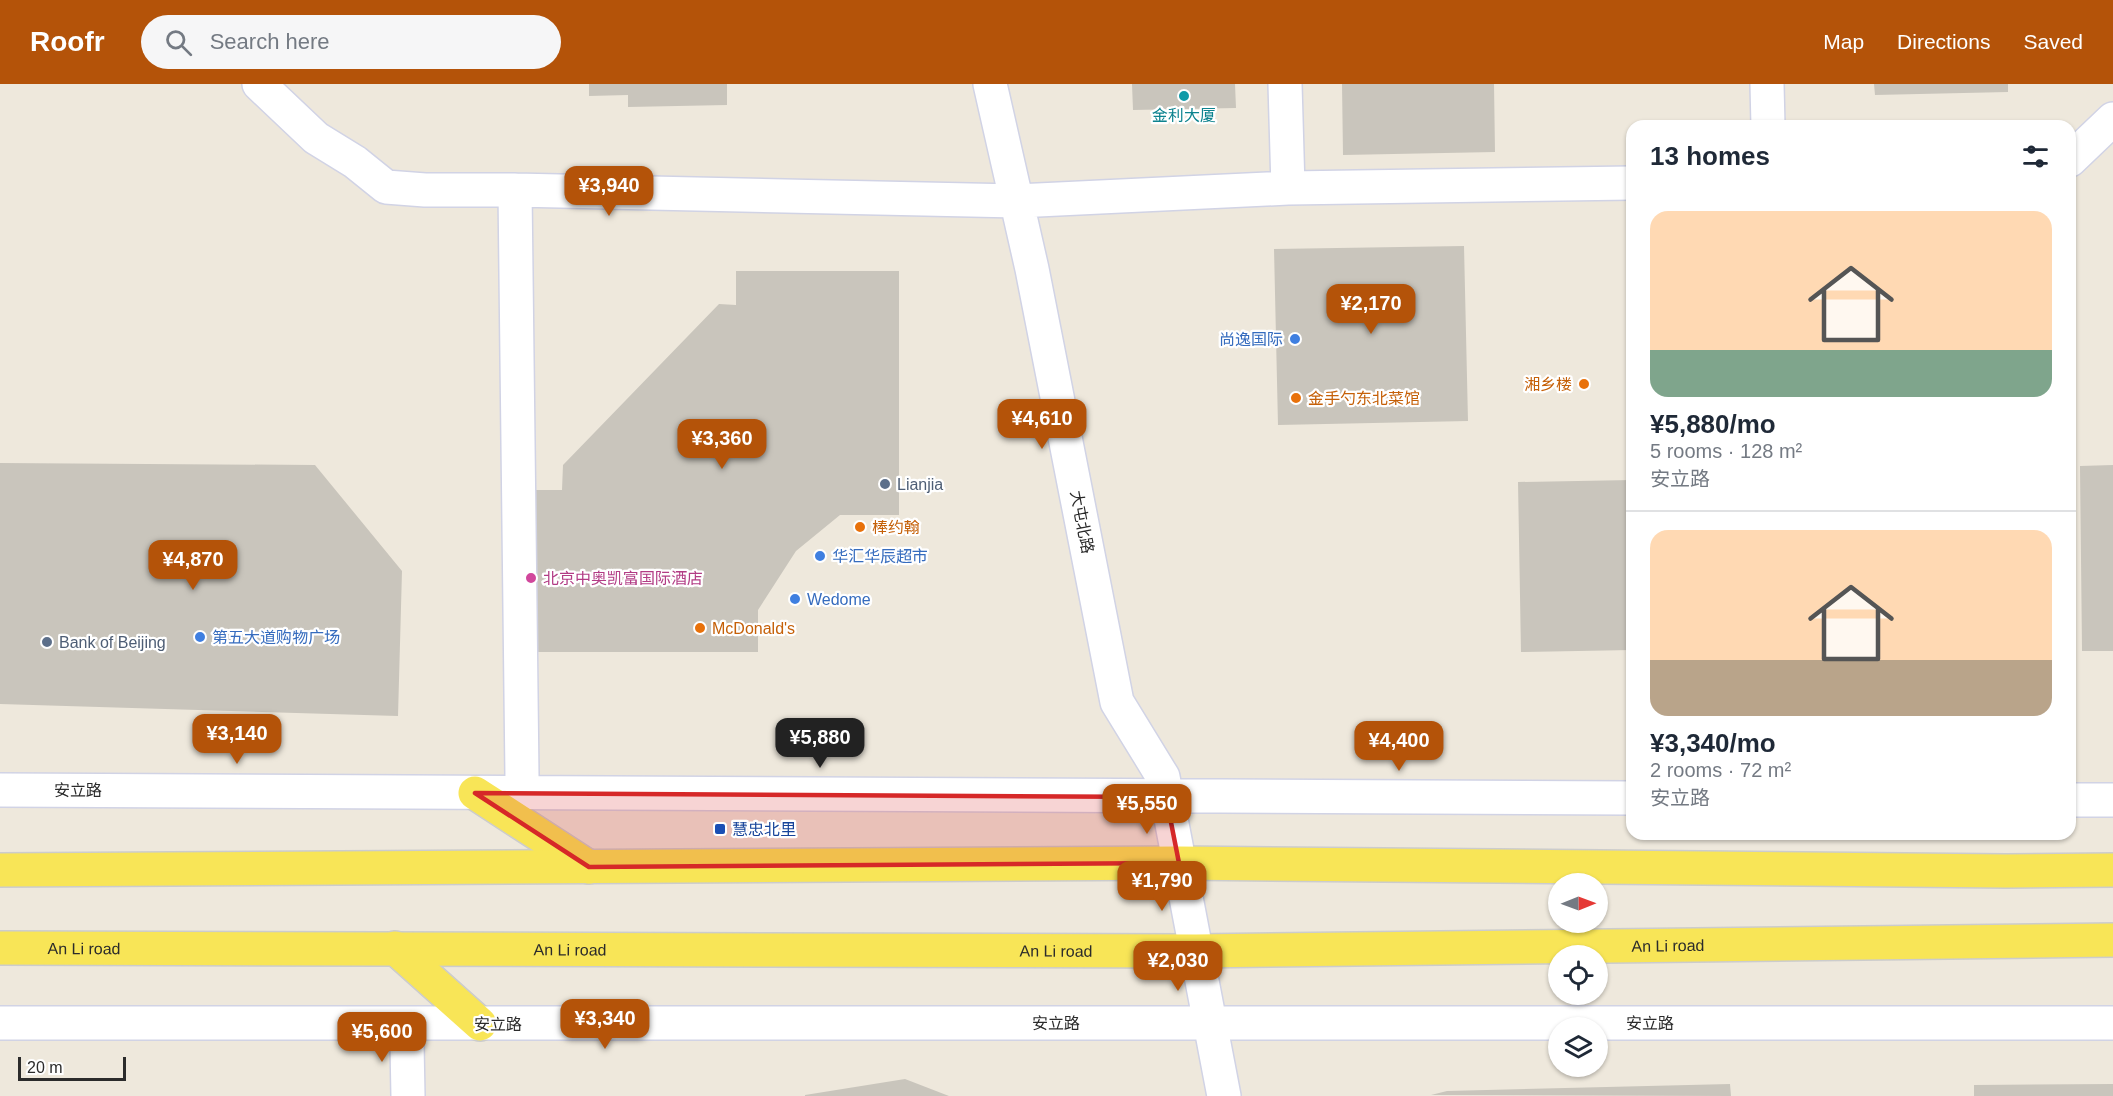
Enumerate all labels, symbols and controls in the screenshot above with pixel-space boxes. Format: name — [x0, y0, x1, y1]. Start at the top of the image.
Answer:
search box — [141, 15, 561, 69]
text: Roofr — [30, 26, 105, 57]
icon: search — [162, 26, 195, 59]
text: Search here — [210, 29, 330, 54]
text: Map — [1823, 30, 1864, 53]
text: Directions — [1897, 30, 1990, 53]
text: Saved — [2023, 30, 2083, 53]
marker: 金利大厦 — [1177, 89, 1191, 103]
place label: 金利大厦 — [1152, 107, 1216, 124]
icon: filters — [2019, 140, 2052, 173]
text: 13 homes — [1650, 141, 1770, 171]
pin: ¥3,940 — [560, 166, 658, 217]
text: ¥3,940 — [578, 174, 640, 196]
icon: home — [1797, 250, 1905, 358]
pin: ¥2,170 — [1322, 284, 1420, 335]
text: ¥2,170 — [1340, 292, 1402, 314]
place label: 尚逸国际 — [1219, 331, 1283, 348]
marker: 尚逸国际 — [1288, 332, 1302, 346]
place label: 湘乡楼 — [1524, 376, 1572, 393]
marker: 湘乡楼 — [1577, 377, 1591, 391]
place label: 金手勺东北菜馆 — [1308, 390, 1420, 407]
marker: 金手勺东北菜馆 — [1289, 391, 1303, 405]
pin: ¥4,610 — [993, 399, 1091, 450]
text: ¥4,610 — [1011, 407, 1073, 429]
text: ¥5,880/mo — [1650, 409, 1776, 439]
pin: ¥3,360 — [673, 419, 771, 470]
text: ¥3,360 — [691, 427, 753, 449]
text: 5 rooms · 128 m² — [1650, 440, 1802, 462]
text: 安立路 — [1650, 468, 1710, 490]
place label: Lianjia — [897, 476, 943, 493]
marker: Lianjia — [878, 477, 892, 491]
street label: 大屯北路 — [1068, 489, 1096, 555]
place label: 棒约翰 — [872, 519, 920, 536]
marker: 棒约翰 — [853, 520, 867, 534]
pin: ¥4,870 — [144, 540, 242, 591]
text: ¥4,870 — [162, 548, 224, 570]
place label: 华汇华辰超市 — [832, 548, 928, 565]
marker: 华汇华辰超市 — [813, 549, 827, 563]
icon: home — [1797, 569, 1905, 677]
place label: 北京中奥凯富国际酒店 — [543, 570, 703, 587]
marker: 北京中奥凯富国际酒店 — [524, 571, 538, 585]
place label: Wedome — [807, 591, 871, 608]
marker: Wedome — [788, 592, 802, 606]
place label: McDonald's — [712, 620, 795, 637]
marker: McDonald's — [693, 621, 707, 635]
place label: 第五大道购物广场 — [212, 629, 340, 646]
marker: 第五大道购物广场 — [193, 630, 207, 644]
place label: Bank of Beijing — [59, 634, 166, 651]
marker: Bank of Beijing — [40, 635, 54, 649]
pin: ¥3,140 — [188, 714, 286, 765]
pin: ¥5,880 — [771, 718, 869, 769]
pin: ¥4,400 — [1350, 721, 1448, 772]
text: ¥3,140 — [206, 722, 268, 744]
text: ¥5,880 — [789, 726, 851, 748]
text: ¥3,340/mo — [1650, 728, 1776, 758]
text: ¥4,400 — [1368, 729, 1430, 751]
text: 2 rooms · 72 m² — [1650, 759, 1791, 781]
street label: 安立路 — [54, 782, 102, 799]
pin: ¥5,550 — [1098, 784, 1196, 835]
text: 安立路 — [1650, 787, 1710, 809]
text: ¥5,550 — [1116, 792, 1178, 814]
place label: 慧忠北里 — [732, 821, 796, 838]
marker: 慧忠北里 — [713, 822, 727, 836]
pin: ¥1,790 — [1113, 861, 1211, 912]
text: ¥1,790 — [1131, 869, 1193, 891]
north arrow — [1548, 873, 1608, 933]
map controls — [1548, 873, 1608, 1077]
street label: An Li road — [1631, 936, 1705, 954]
street label: An Li road — [47, 940, 121, 957]
street label: An Li road — [533, 941, 607, 958]
pin: ¥2,030 — [1129, 941, 1227, 992]
street label: An Li road — [1019, 942, 1093, 959]
button: locate — [1548, 945, 1608, 1005]
text: ¥2,030 — [1147, 949, 1209, 971]
pin: ¥3,340 — [556, 999, 654, 1050]
text: ¥3,340 — [574, 1007, 636, 1029]
pin: ¥5,600 — [333, 1012, 431, 1063]
street label: 安立路 — [1032, 1015, 1080, 1032]
street label: 安立路 — [1626, 1015, 1674, 1032]
street label: 安立路 — [474, 1016, 522, 1033]
button: layers — [1548, 1017, 1608, 1077]
text: ¥5,600 — [351, 1020, 413, 1042]
scale bar — [18, 1054, 126, 1082]
text: 20 m — [27, 1059, 63, 1076]

